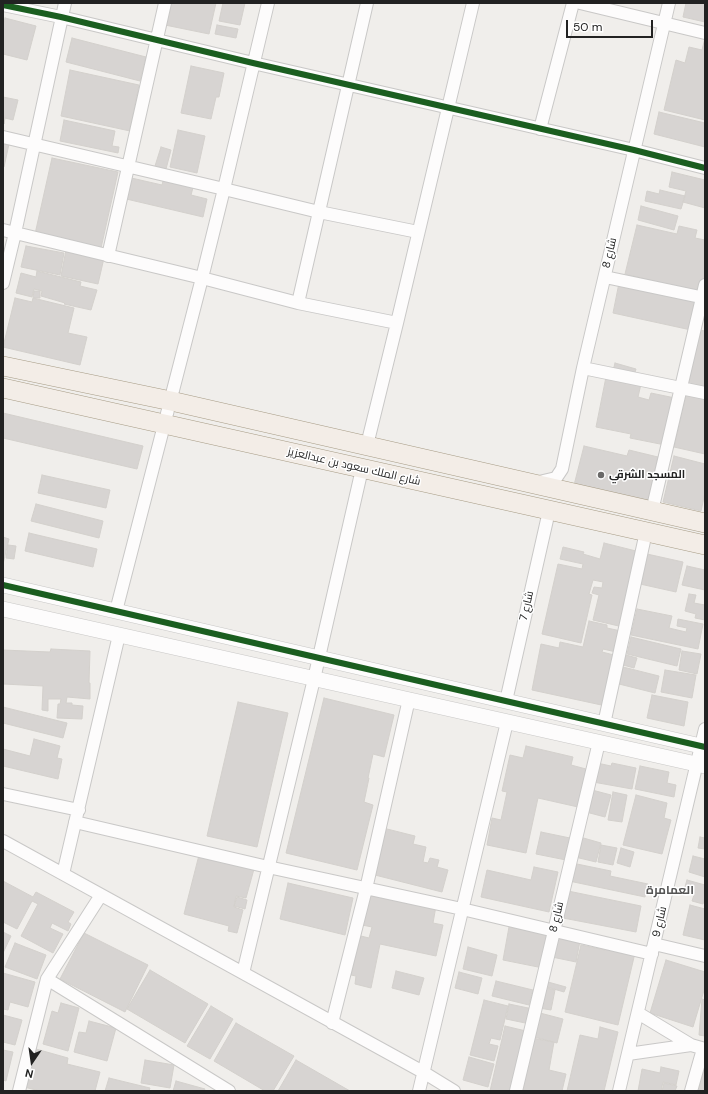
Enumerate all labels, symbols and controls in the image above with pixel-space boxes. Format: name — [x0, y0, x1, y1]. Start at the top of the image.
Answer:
scale bar — [568, 12, 655, 38]
text: 50 m — [573, 19, 602, 35]
street label: شارع 8 — [600, 236, 620, 270]
street label: شارع الملك سعود بن عبدالعزيز — [286, 445, 422, 489]
place label: المسجد الشرقي — [609, 468, 685, 482]
marker: المسجد الشرقي — [596, 470, 606, 480]
street label: شارع 7 — [517, 590, 537, 622]
district label: العمامرة — [646, 884, 694, 898]
street label: شارع 8 — [547, 900, 567, 934]
street label: شارع 9 — [650, 905, 670, 939]
north arrow — [12, 1042, 52, 1082]
text: N — [24, 1066, 35, 1081]

